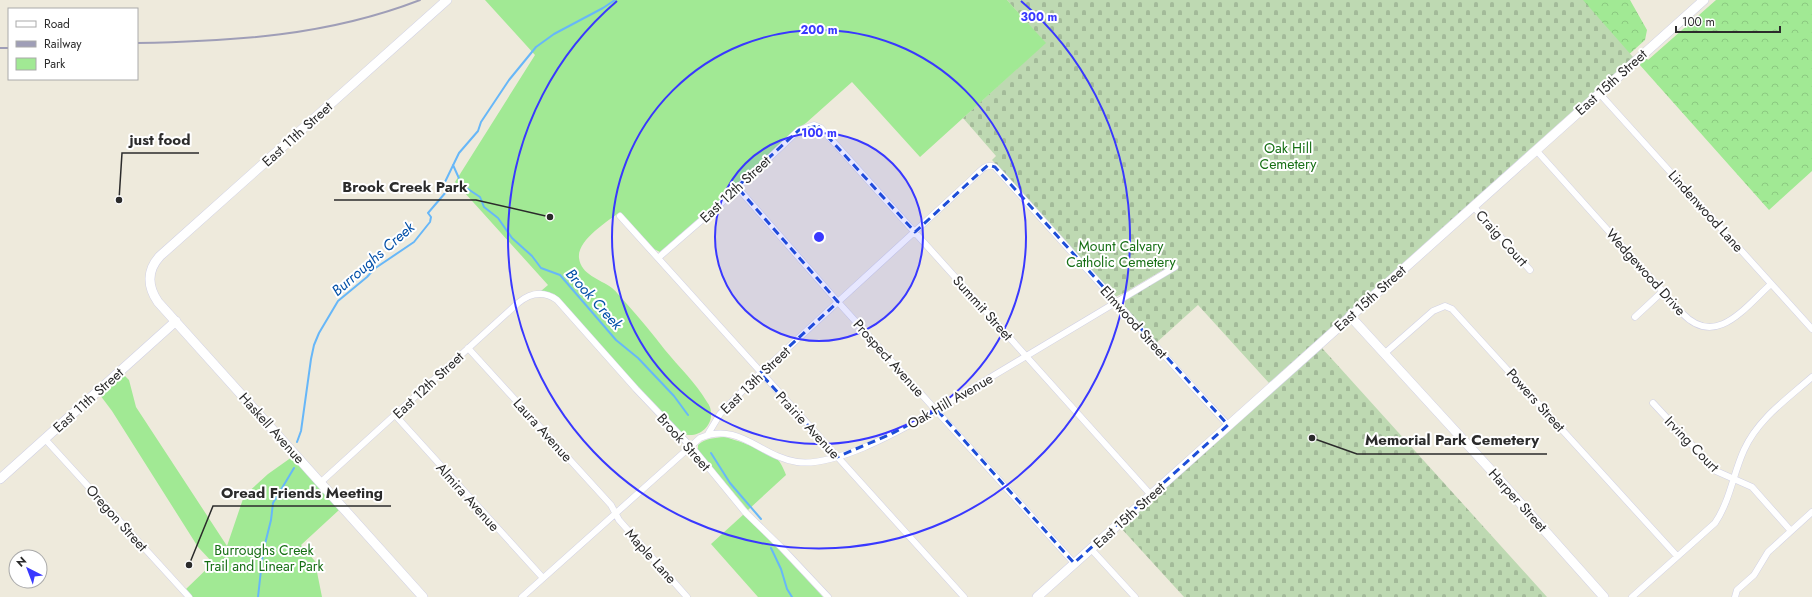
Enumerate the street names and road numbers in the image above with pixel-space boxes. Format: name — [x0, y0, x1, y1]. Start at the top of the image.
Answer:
street label: East 15th Street — [1571, 44, 1652, 120]
street label: East 11th Street — [257, 97, 337, 171]
street label: East 12th Street — [695, 150, 775, 227]
street label: Lindenwood Lane — [1664, 166, 1748, 256]
street label: Craig Court — [1471, 205, 1533, 271]
street label: Wedgewood Drive — [1601, 224, 1691, 320]
street label: East 15th Street — [1330, 260, 1411, 336]
street label: Summit Street — [948, 271, 1018, 345]
street label: Elmwood Street — [1096, 281, 1173, 363]
street label: Prospect Avenue — [849, 315, 929, 401]
street label: East 13th Street — [716, 341, 795, 418]
street label: East 12th Street — [388, 346, 468, 423]
street label: East 11th Street — [48, 363, 128, 437]
street label: Powers Street — [1502, 364, 1570, 437]
street label: Oak Hill Avenue — [903, 368, 997, 434]
street label: Prairie Avenue — [771, 387, 845, 463]
street label: Haskell Avenue — [235, 388, 309, 468]
street label: Laura Avenue — [509, 394, 577, 466]
street label: Brook Street — [653, 409, 716, 476]
street label: Irving Court — [1660, 412, 1724, 477]
street label: Almira Avenue — [432, 458, 504, 536]
street label: Harper Street — [1484, 464, 1552, 537]
street label: East 15th Street — [1089, 477, 1170, 553]
street label: Oregon Street — [82, 480, 153, 556]
street label: Maple Lane — [621, 524, 681, 588]

